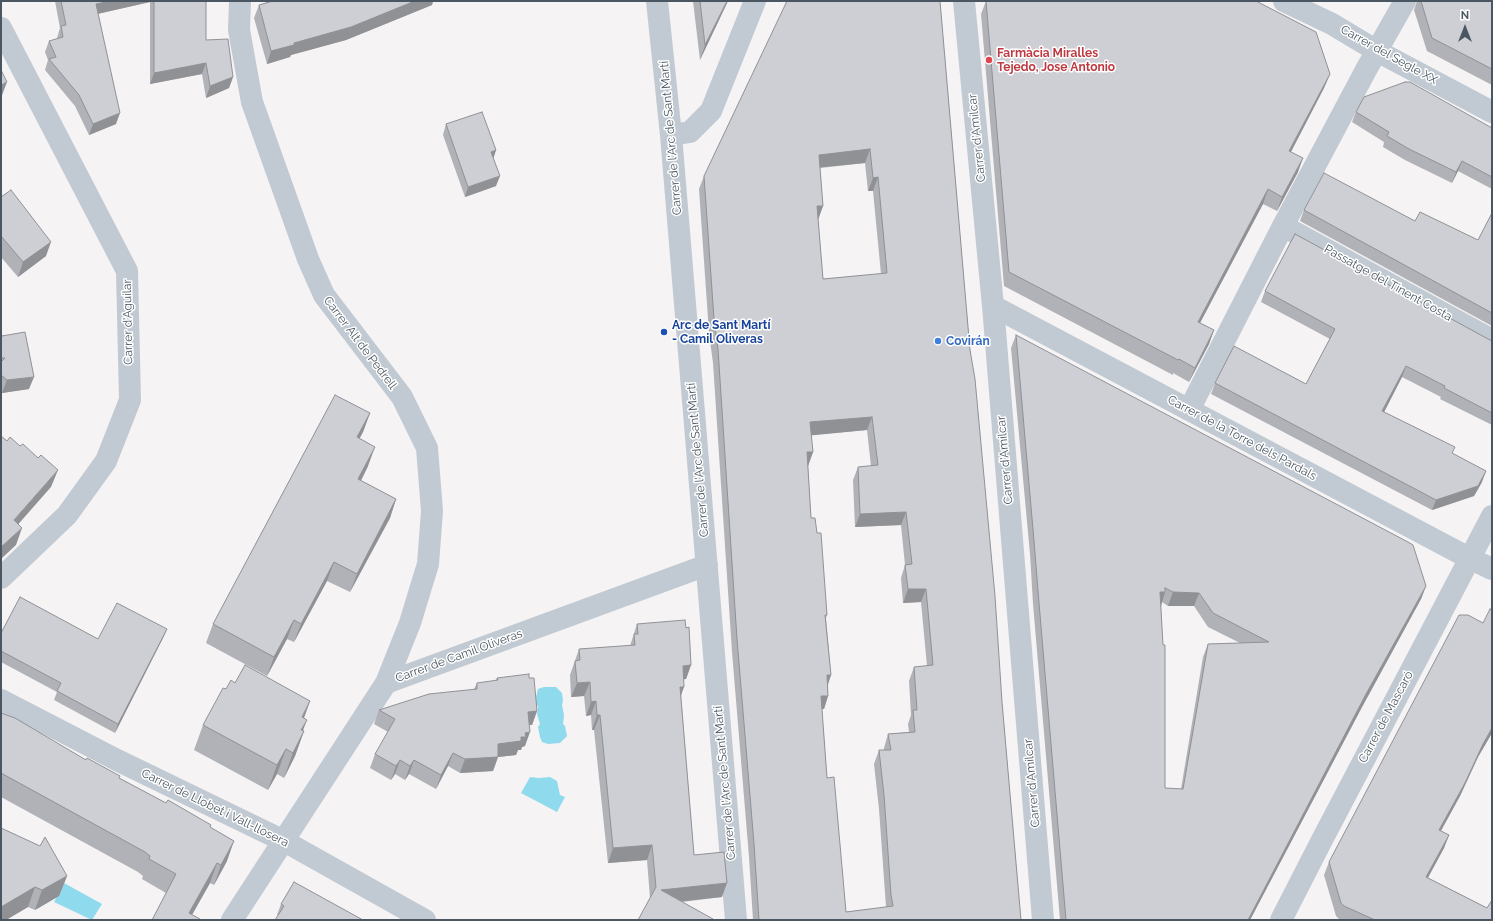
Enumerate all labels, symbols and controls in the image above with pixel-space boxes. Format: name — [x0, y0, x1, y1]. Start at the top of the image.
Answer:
north arrow — [1445, 8, 1485, 48]
text: N — [1461, 9, 1469, 22]
street label: Carrer del Segle XX — [1338, 22, 1440, 88]
place label: Farmàcia Miralles Tejedo, Jose Antonio — [997, 46, 1115, 74]
marker: Farmàcia Miralles Tejedo, Jose Antonio — [984, 55, 994, 65]
street label: Carrer de l'Arc de Sant Martí — [657, 60, 685, 216]
street label: Carrer d'Amílcar — [965, 93, 989, 183]
street label: Passatge del Tinent Costa — [1322, 242, 1454, 324]
street label: Carrer d'Aguilar — [120, 279, 136, 365]
street label: Carrer Alt de Pedrell — [320, 294, 400, 392]
place label: Arc de Sant Martí - Camil Oliveras — [672, 318, 771, 346]
marker: Arc de Sant Martí - Camil Oliveras — [659, 327, 669, 337]
place label: Covirán — [946, 334, 990, 348]
marker: Covirán — [933, 336, 943, 346]
street label: Carrer de l'Arc de Sant Martí — [684, 382, 712, 538]
street label: Carrer de la Torre dels Pardals — [1165, 392, 1319, 484]
street label: Carrer d'Amílcar — [994, 415, 1016, 505]
street label: Carrer de Camil Oliveras — [393, 626, 525, 686]
street label: Carrer de Mascaró — [1356, 669, 1416, 765]
street label: Carrer de l'Arc de Sant Martí — [711, 705, 739, 861]
street label: Carrer d'Amílcar — [1021, 738, 1043, 828]
street label: Carrer de Llobet i Vall-llosera — [139, 766, 291, 850]

